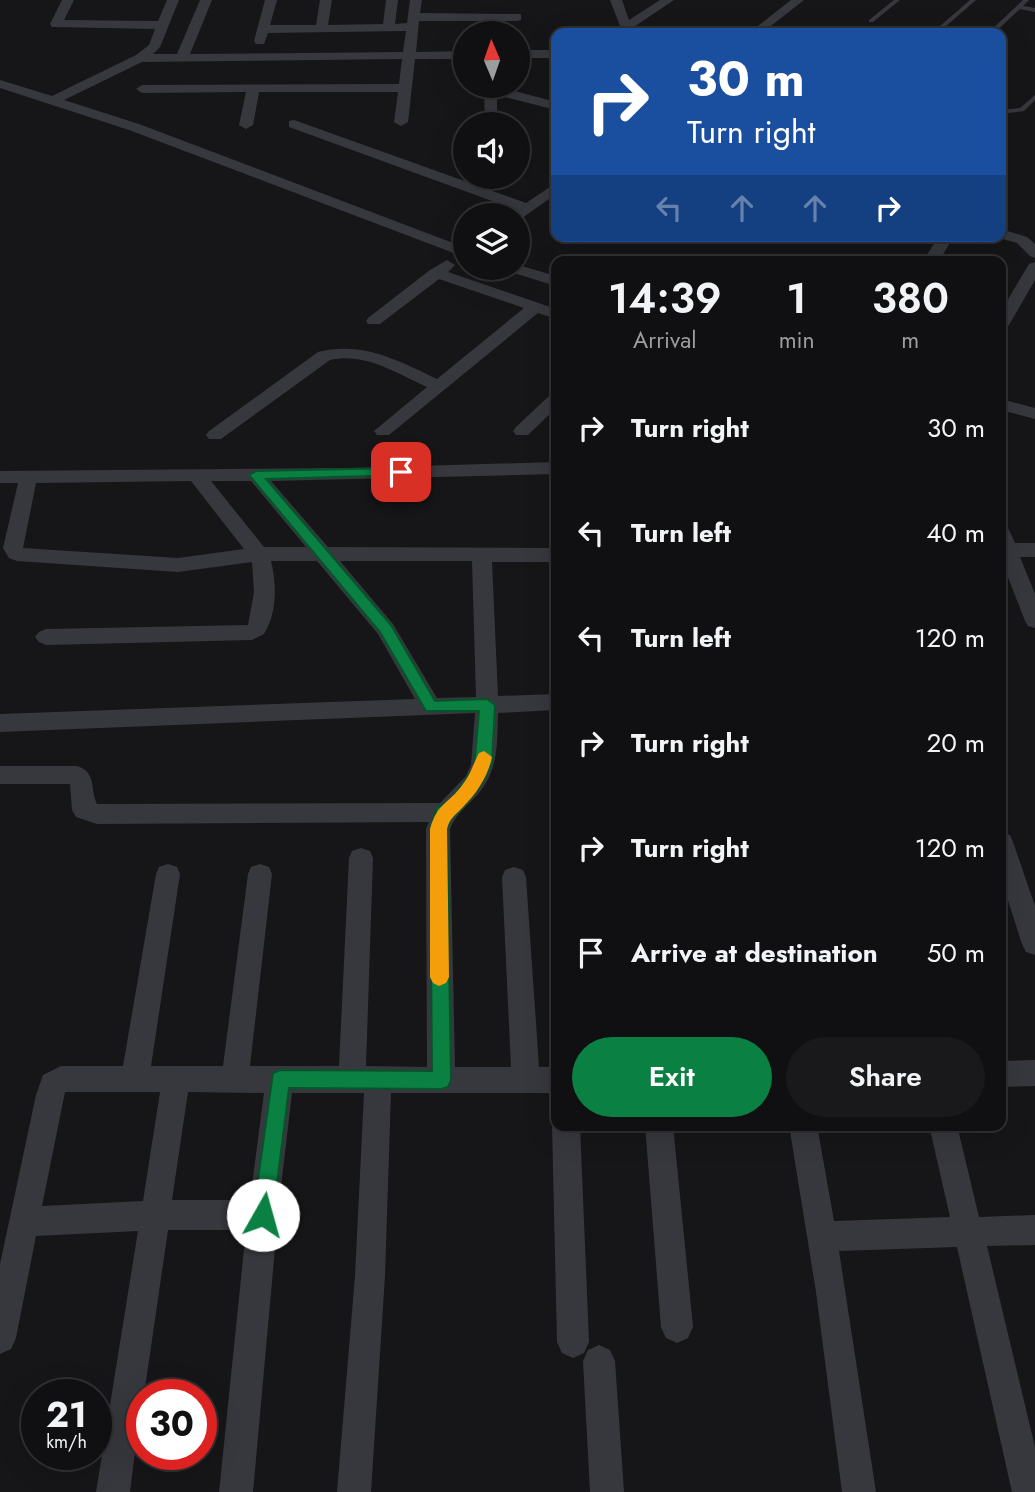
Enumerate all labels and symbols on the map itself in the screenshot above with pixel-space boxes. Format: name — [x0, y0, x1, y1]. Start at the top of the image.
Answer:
north arrow — [453, 21, 530, 98]
pin — [371, 442, 431, 502]
position arrow — [226, 1178, 300, 1252]
speed limit sign: 30 — [126, 1379, 217, 1470]

